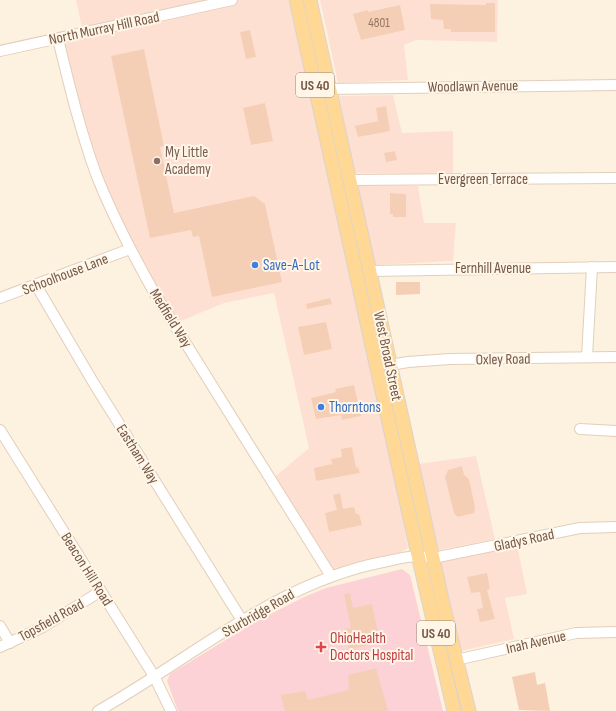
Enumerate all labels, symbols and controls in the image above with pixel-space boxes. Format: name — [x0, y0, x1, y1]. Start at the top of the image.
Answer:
street label: North Murray Hill Road — [47, 8, 161, 49]
house number: 4801 — [368, 15, 390, 31]
road number: US 40 — [296, 73, 334, 97]
street label: Woodlawn Avenue — [428, 76, 518, 97]
place label: My Little Academy — [164, 143, 211, 179]
marker: My Little Academy — [152, 156, 162, 166]
street label: Evergreen Terrace — [438, 170, 528, 189]
street label: Schoolhouse Lane — [19, 249, 111, 300]
place label: Save-A-Lot — [263, 256, 320, 275]
street label: Fernhill Avenue — [455, 259, 531, 278]
marker: Save-A-Lot — [250, 260, 260, 270]
street label: Medfield Way — [145, 285, 196, 351]
street label: West Broad Street — [369, 310, 406, 403]
street label: Oxley Road — [475, 350, 531, 369]
place label: Thorntons — [329, 398, 381, 417]
marker: Thorntons — [316, 402, 326, 412]
street label: Eastham Way — [112, 421, 163, 488]
street label: Gladys Road — [492, 525, 556, 556]
street label: Beacon Hill Road — [57, 529, 117, 609]
street label: Sturbridge Road — [219, 585, 298, 642]
street label: Topsfield Road — [15, 595, 87, 646]
road number: US 40 — [417, 621, 455, 645]
street label: Inah Avenue — [504, 626, 568, 659]
place label: OhioHealth Doctors Hospital — [330, 629, 413, 665]
marker: OhioHealth Doctors Hospital — [315, 641, 327, 653]

